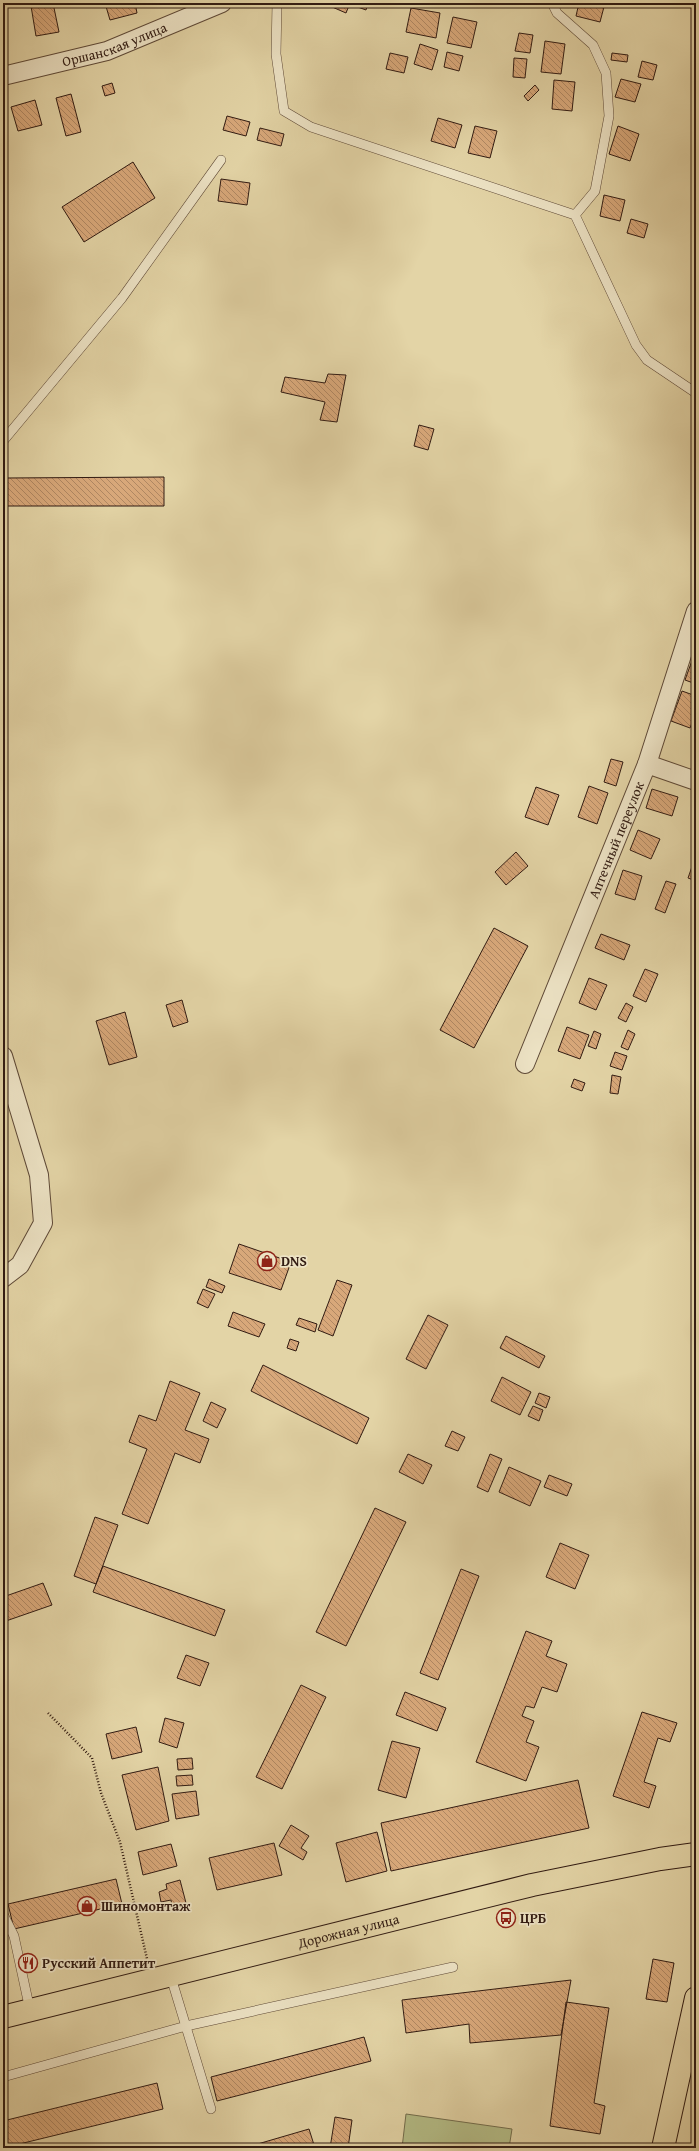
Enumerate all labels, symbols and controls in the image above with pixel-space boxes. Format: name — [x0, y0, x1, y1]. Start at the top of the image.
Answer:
street label: Оршанская улица — [60, 17, 170, 71]
street label: Аптечный переулок — [583, 778, 649, 901]
shop icon: DNS — [256, 1250, 278, 1272]
place label: DNS — [281, 1251, 307, 1271]
shop icon: Шиномонтаж — [76, 1895, 98, 1917]
place label: Шиномонтаж — [101, 1896, 191, 1916]
bus stop icon: ЦРБ — [495, 1907, 517, 1929]
street label: Дорожная улица — [295, 1908, 402, 1953]
place label: ЦРБ — [520, 1908, 546, 1928]
restaurant icon: Русский Аппетит — [17, 1952, 39, 1974]
place label: Русский Аппетит — [42, 1953, 156, 1973]

